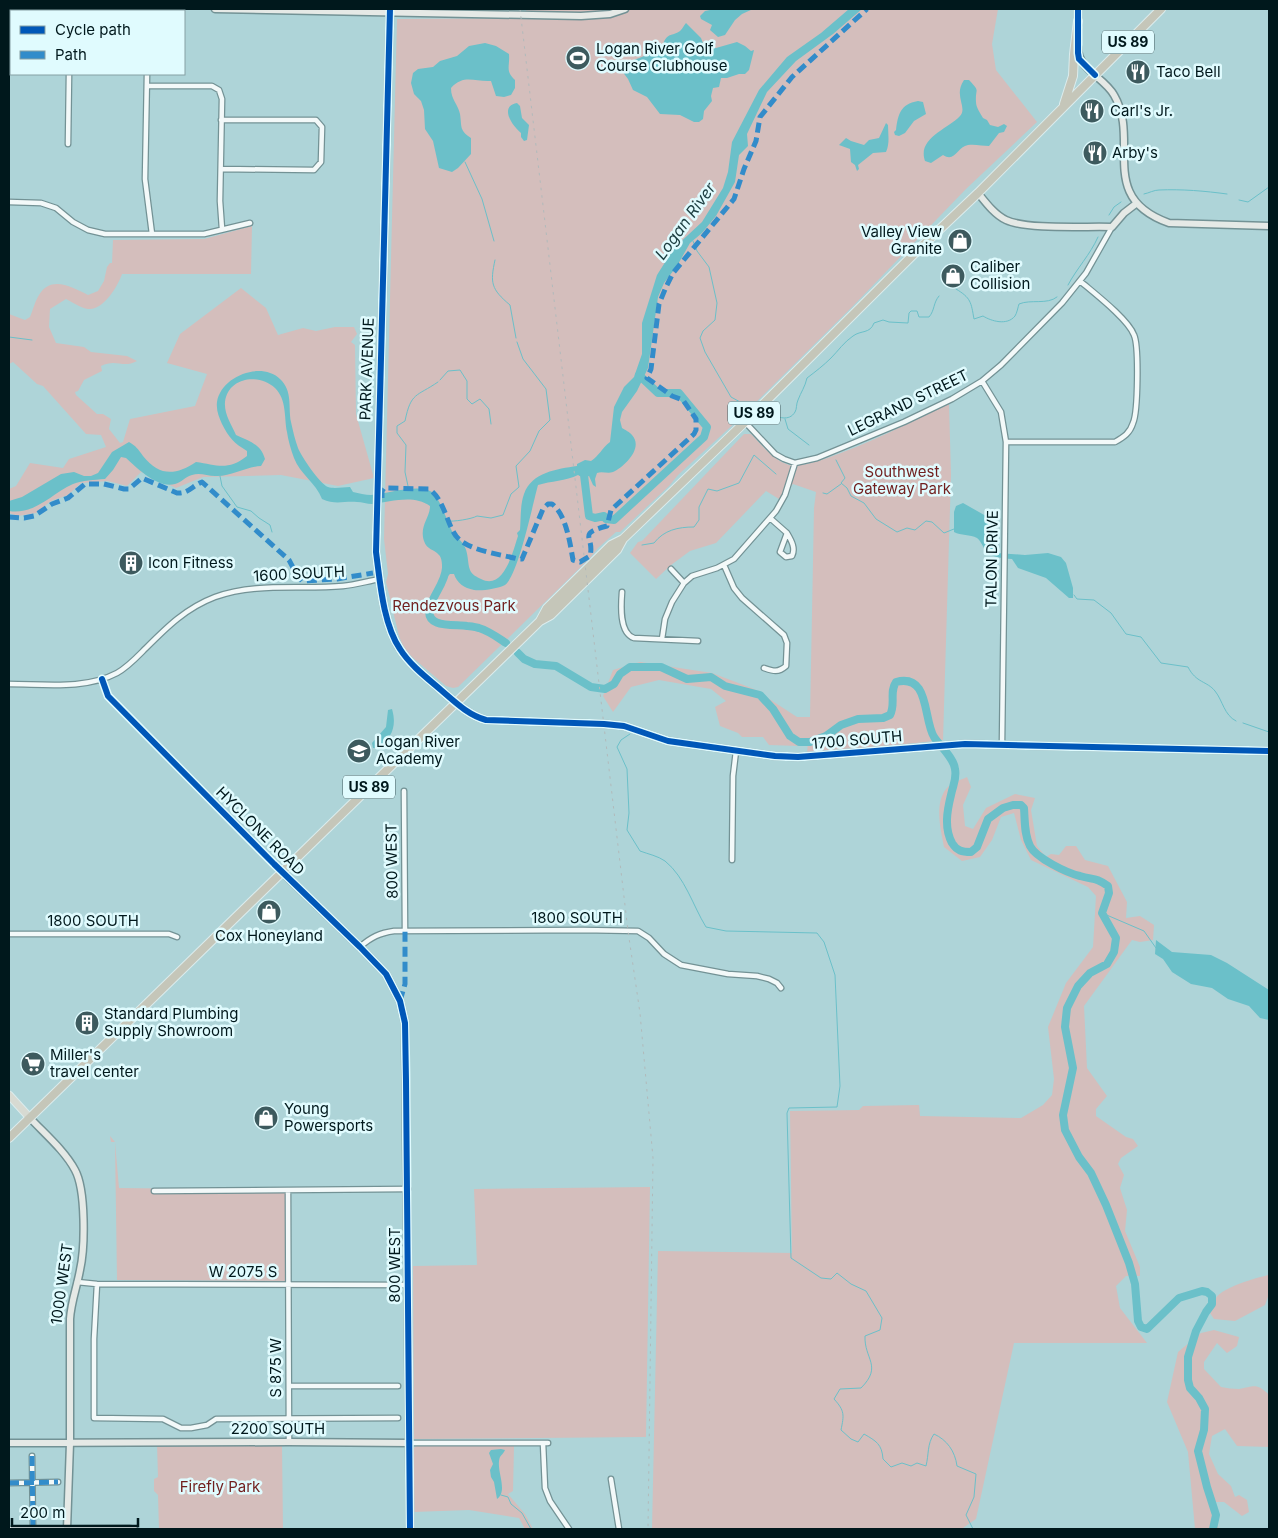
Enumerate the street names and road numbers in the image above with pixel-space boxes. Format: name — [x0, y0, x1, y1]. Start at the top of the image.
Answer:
road number: US 89 — [1102, 31, 1154, 54]
street label: PARK AVENUE — [355, 317, 378, 421]
street label: LEGRAND STREET — [844, 365, 971, 440]
road number: US 89 — [728, 402, 780, 424]
street label: TALON DRIVE — [981, 510, 1002, 608]
street label: 1600 SOUTH — [253, 562, 345, 585]
street label: 1700 SOUTH — [811, 726, 903, 753]
road number: US 89 — [343, 776, 395, 799]
street label: HYCLONE ROAD — [212, 782, 309, 879]
street label: 800 WEST — [381, 823, 402, 899]
street label: 1800 SOUTH — [531, 908, 623, 927]
street label: 1800 SOUTH — [47, 911, 139, 930]
street label: 800 WEST — [385, 1227, 404, 1303]
street label: 1000 WEST — [46, 1242, 77, 1326]
street label: W 2075 S — [209, 1262, 277, 1281]
street label: S 875 W — [266, 1338, 285, 1398]
street label: 2200 SOUTH — [231, 1419, 325, 1438]

